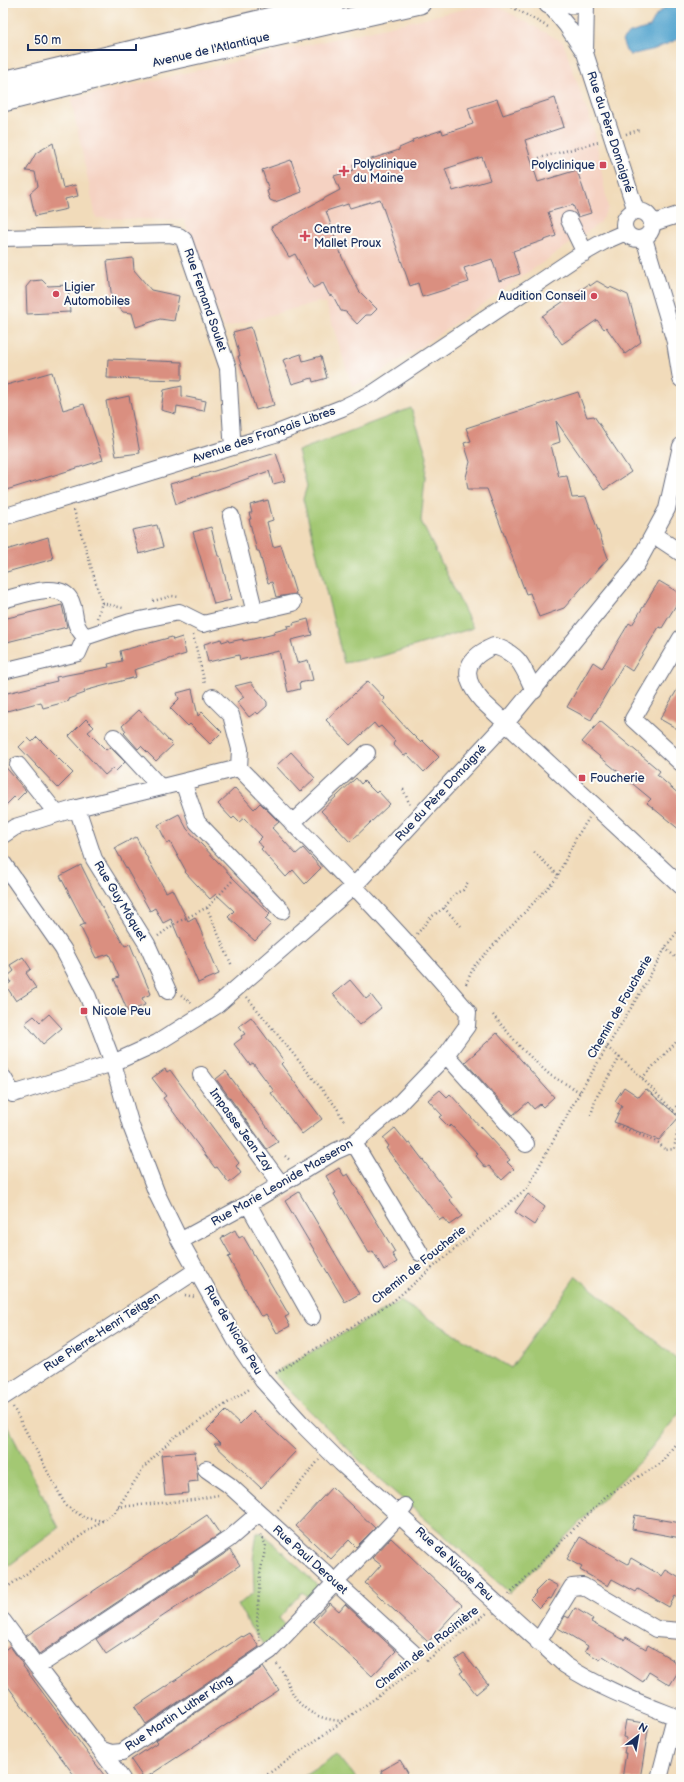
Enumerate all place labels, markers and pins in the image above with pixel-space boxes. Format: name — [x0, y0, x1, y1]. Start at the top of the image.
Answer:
place label: Polyclinique du Maine — [353, 157, 417, 186]
place label: Polyclinique — [531, 158, 595, 173]
marker: Polyclinique — [598, 160, 608, 170]
marker: Polyclinique du Maine — [338, 165, 350, 177]
place label: Centre Mallet Proux — [314, 222, 381, 251]
marker: Centre Mallet Proux — [299, 230, 311, 242]
place label: Ligier Automobiles — [64, 280, 130, 309]
marker: Ligier Automobiles — [51, 289, 61, 299]
place label: Audition Conseil — [498, 289, 586, 304]
marker: Audition Conseil — [589, 291, 599, 301]
place label: Foucherie — [590, 771, 645, 786]
marker: Foucherie — [577, 773, 587, 783]
place label: Nicole Peu — [92, 1004, 151, 1019]
marker: Nicole Peu — [79, 1006, 89, 1016]

